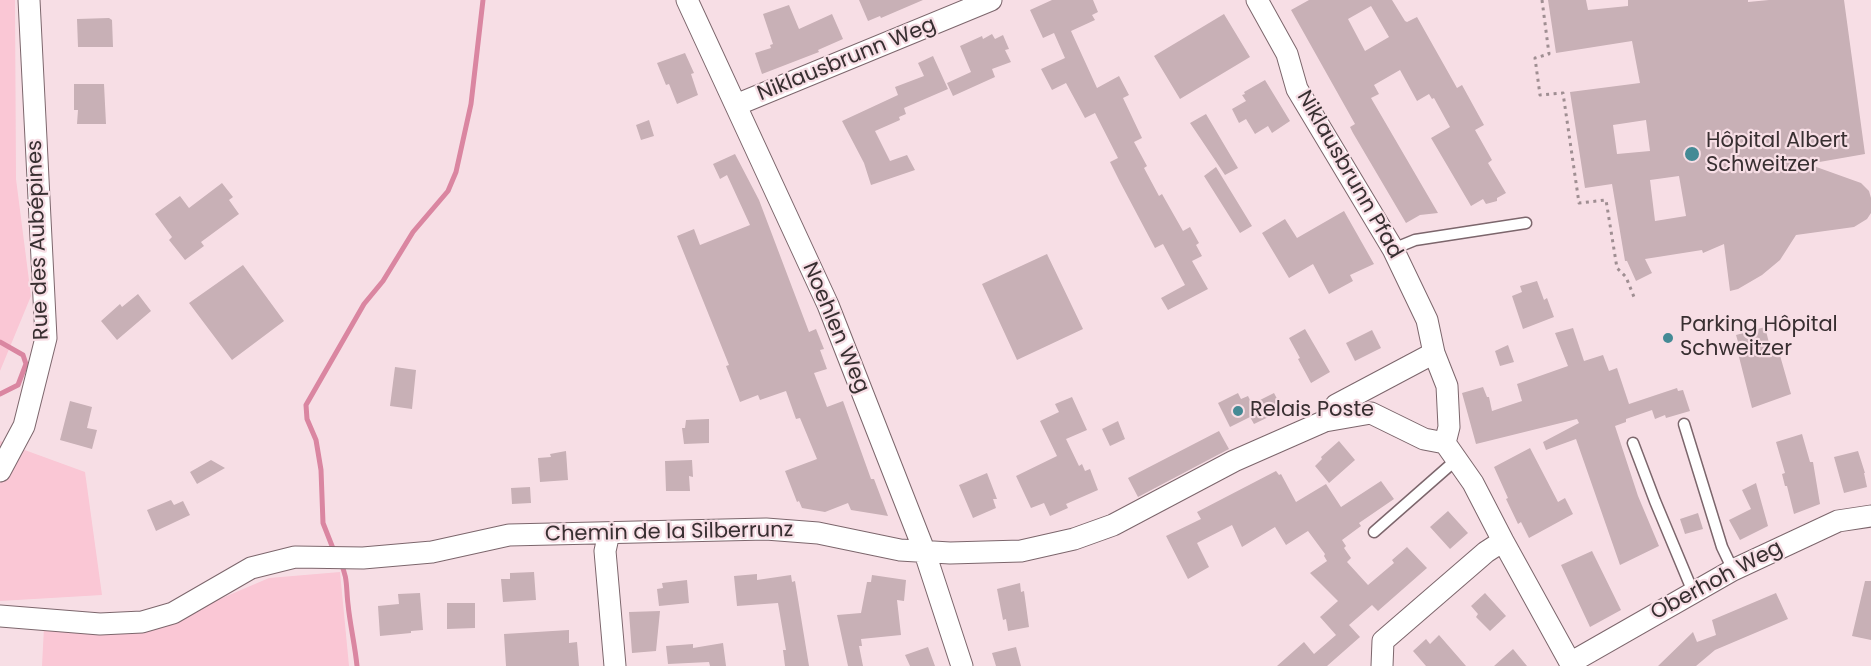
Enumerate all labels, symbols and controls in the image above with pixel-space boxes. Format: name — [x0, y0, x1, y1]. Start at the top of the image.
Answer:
street label: Niklausbrunn Weg — [754, 13, 940, 107]
street label: Niklausbrunn Pfad — [1291, 86, 1407, 264]
place label: Hôpital Albert Schweitzer — [1706, 129, 1848, 179]
street label: Rue des Aubépines — [23, 140, 55, 340]
marker: Hôpital Albert Schweitzer — [1683, 145, 1701, 163]
street label: Noehlen Weg — [796, 259, 874, 397]
place label: Parking Hôpital Schweitzer — [1680, 313, 1838, 363]
marker: Parking Hôpital Schweitzer — [1661, 331, 1675, 345]
place label: Relais Poste — [1250, 398, 1374, 424]
marker: Relais Poste — [1231, 404, 1245, 418]
street label: Chemin de la Silberrunz — [545, 518, 793, 548]
street label: Oberhoh Weg — [1647, 536, 1787, 626]

